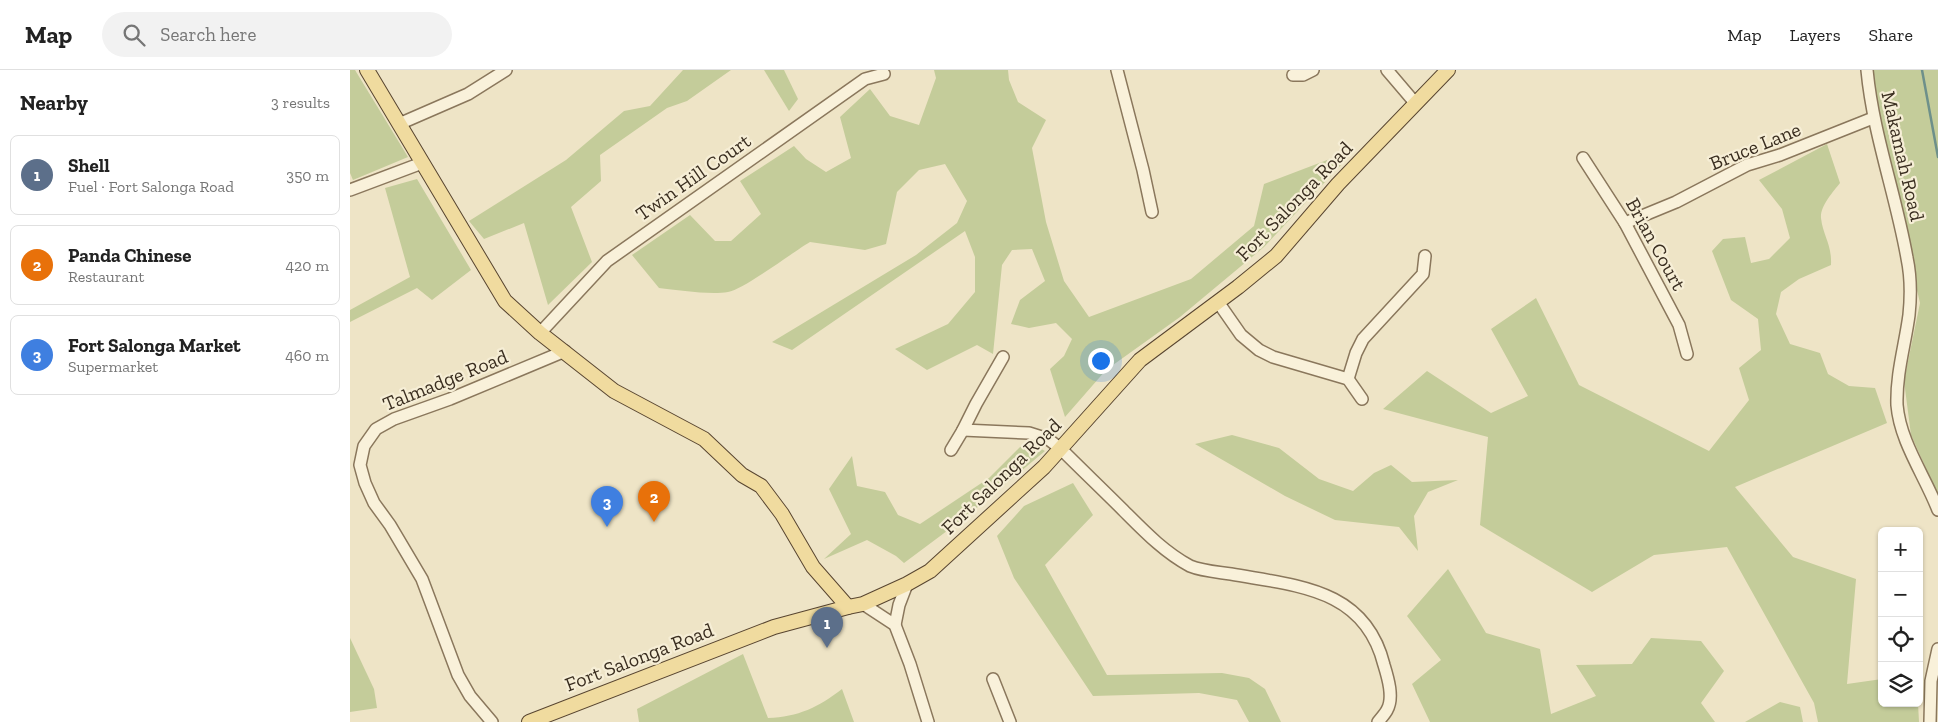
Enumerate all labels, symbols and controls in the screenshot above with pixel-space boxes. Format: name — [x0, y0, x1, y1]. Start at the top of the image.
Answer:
search box — [102, 12, 452, 57]
text: Map — [25, 20, 72, 49]
icon: search — [120, 21, 148, 49]
text: Search here — [160, 23, 257, 46]
text: Map — [1727, 24, 1762, 46]
text: Layers — [1790, 24, 1841, 46]
text: Share — [1869, 24, 1913, 46]
street label: Makamah Road — [1876, 89, 1930, 223]
text: Nearby — [20, 90, 88, 115]
text: 3 results — [271, 93, 330, 112]
street label: Bruce Lane — [1706, 117, 1804, 175]
street label: Twin Hill Court — [631, 128, 756, 226]
street label: Fort Salonga Road — [1231, 136, 1357, 266]
text: Shell — [68, 154, 110, 177]
text: 1 — [34, 166, 40, 185]
text: 350 m — [286, 166, 329, 185]
text: Fuel · Fort Salonga Road — [68, 177, 234, 196]
street label: Brian Court — [1621, 194, 1691, 295]
text: Panda Chinese — [68, 244, 191, 267]
text: 2 — [33, 256, 41, 275]
text: 420 m — [285, 256, 329, 275]
text: Restaurant — [68, 267, 144, 286]
text: Fort Salonga Market — [68, 334, 241, 357]
street label: Talmadge Road — [379, 344, 511, 416]
text: 3 — [33, 346, 41, 365]
text: 460 m — [285, 346, 329, 365]
your location — [1088, 348, 1114, 374]
text: Supermarket — [68, 357, 158, 376]
street label: Fort Salonga Road — [936, 413, 1066, 539]
pin: 2 — [638, 481, 670, 522]
pin: 3 — [591, 486, 623, 527]
map controls — [1878, 527, 1923, 707]
button: + — [1878, 527, 1923, 572]
button: − — [1878, 572, 1923, 617]
pin: 1 — [811, 607, 843, 648]
button: locate — [1878, 617, 1923, 662]
street label: Fort Salonga Road — [561, 618, 717, 696]
button: layers — [1878, 662, 1923, 707]

